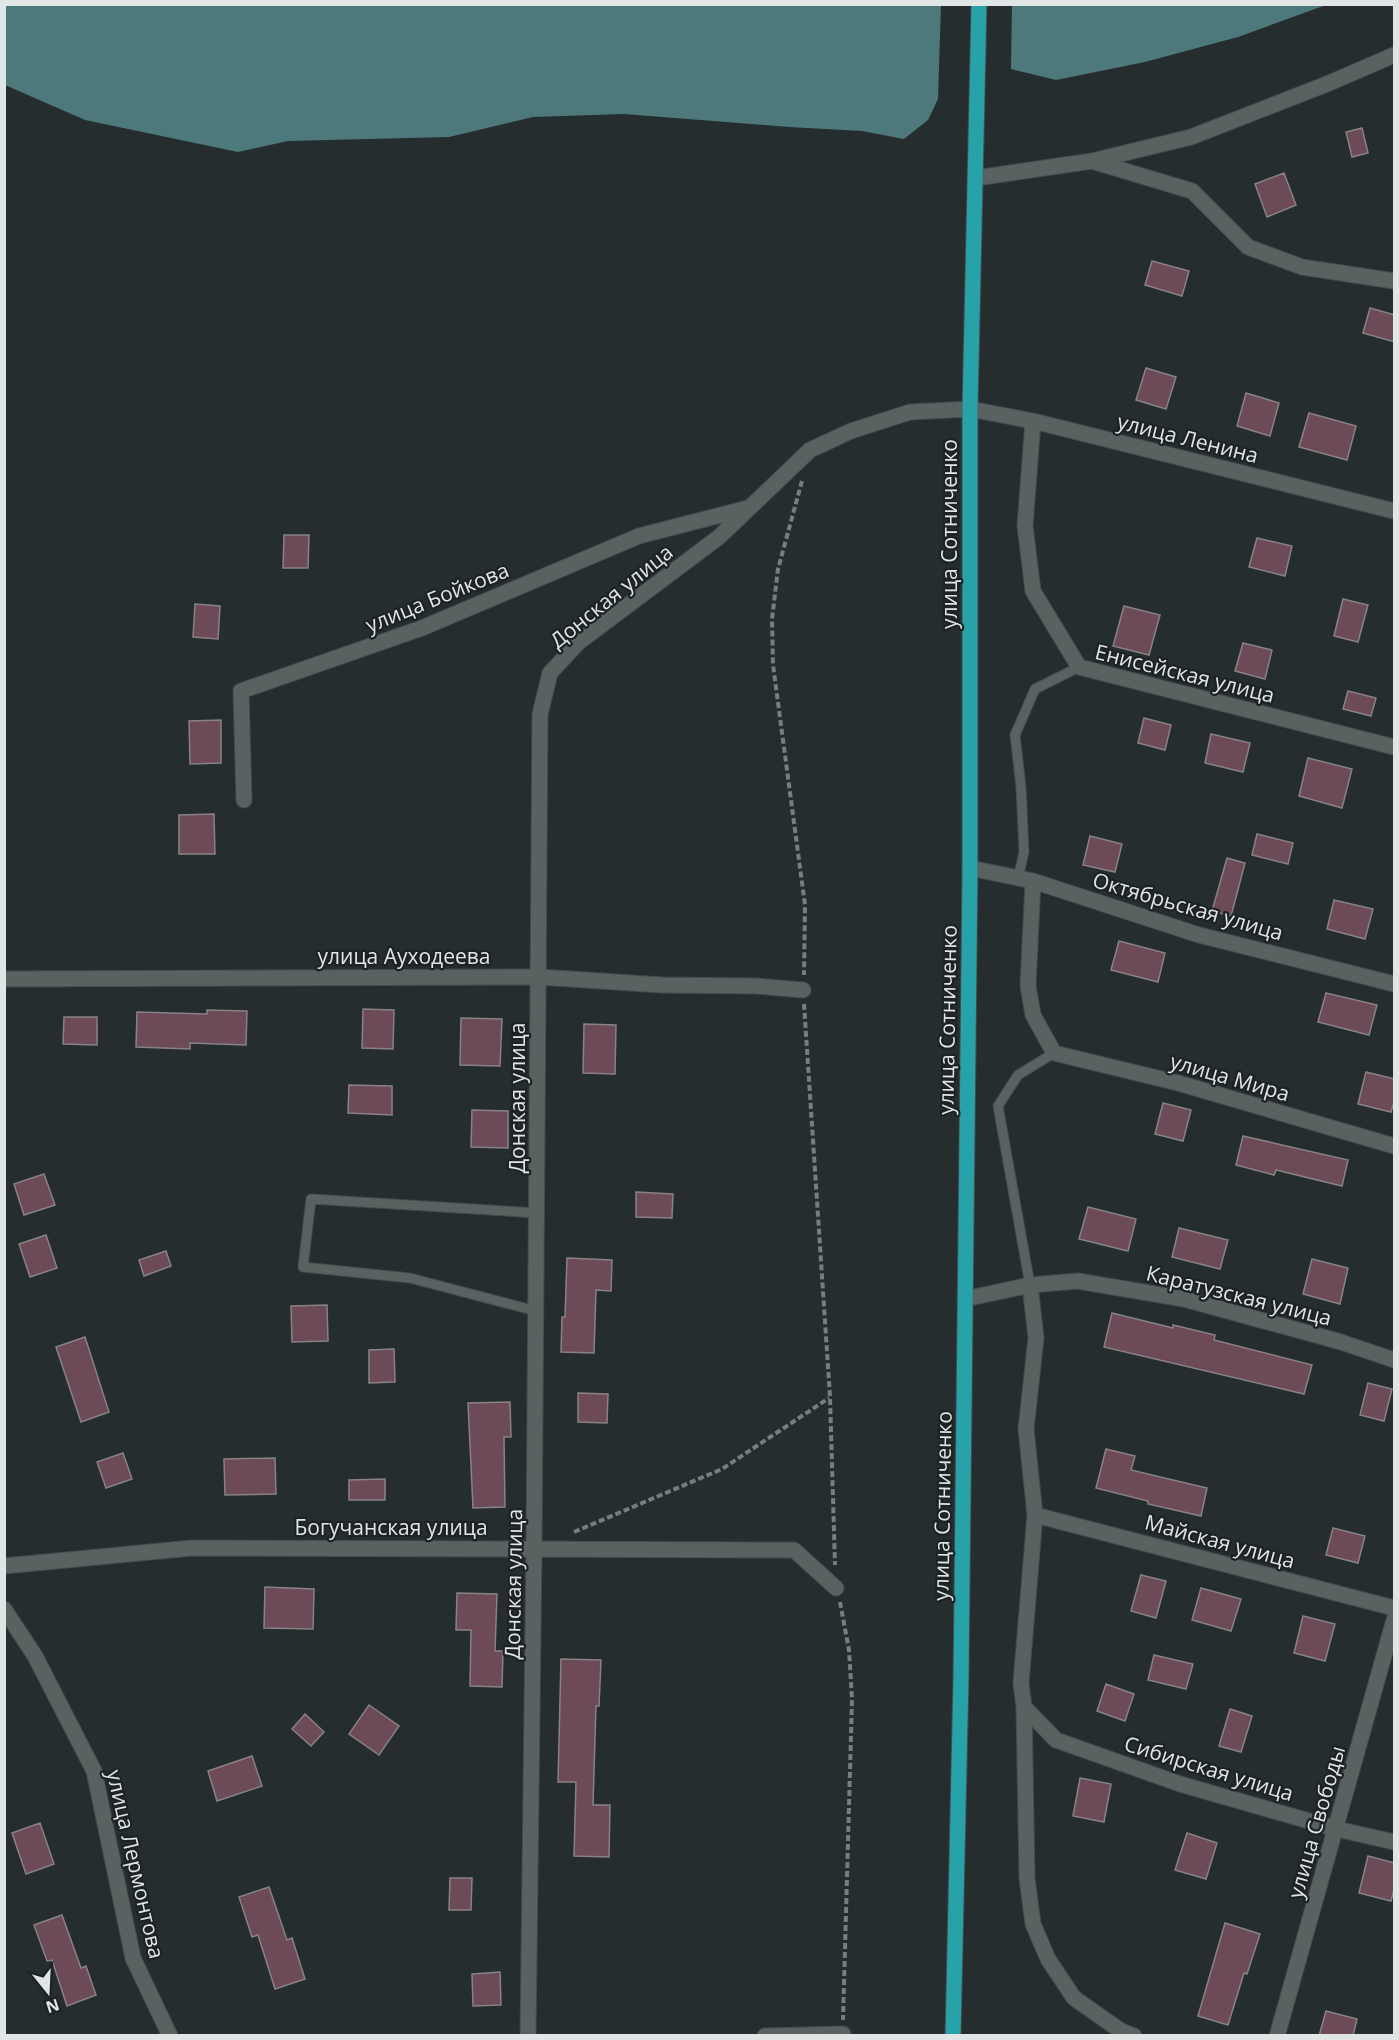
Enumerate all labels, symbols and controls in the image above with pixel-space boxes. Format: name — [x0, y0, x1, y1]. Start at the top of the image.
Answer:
street label: улица Ленина — [1115, 407, 1261, 469]
street label: улица Сотниченко — [935, 439, 963, 629]
street label: Донская улица — [544, 538, 678, 654]
street label: улица Бойкова — [361, 556, 513, 638]
street label: Енисейская улица — [1092, 637, 1278, 709]
street label: Октябрьская улица — [1090, 865, 1286, 947]
street label: улица Сотниченко — [931, 925, 963, 1115]
street label: улица Ауходеева — [318, 942, 490, 970]
street label: Донская улица — [503, 1023, 531, 1173]
street label: улица Мира — [1167, 1047, 1293, 1107]
street label: Каратузская улица — [1143, 1258, 1335, 1332]
street label: улица Сотниченко — [926, 1411, 958, 1601]
street label: Донская улица — [498, 1508, 528, 1660]
street label: Майская улица — [1142, 1508, 1298, 1574]
street label: Богучанская улица — [294, 1513, 488, 1541]
street label: Сибирская улица — [1121, 1729, 1297, 1807]
street label: улица Свободы — [1281, 1742, 1351, 1902]
street label: улица Лермонтова — [101, 1767, 171, 1961]
north arrow — [18, 1962, 78, 2022]
text: N — [43, 1994, 62, 2019]

